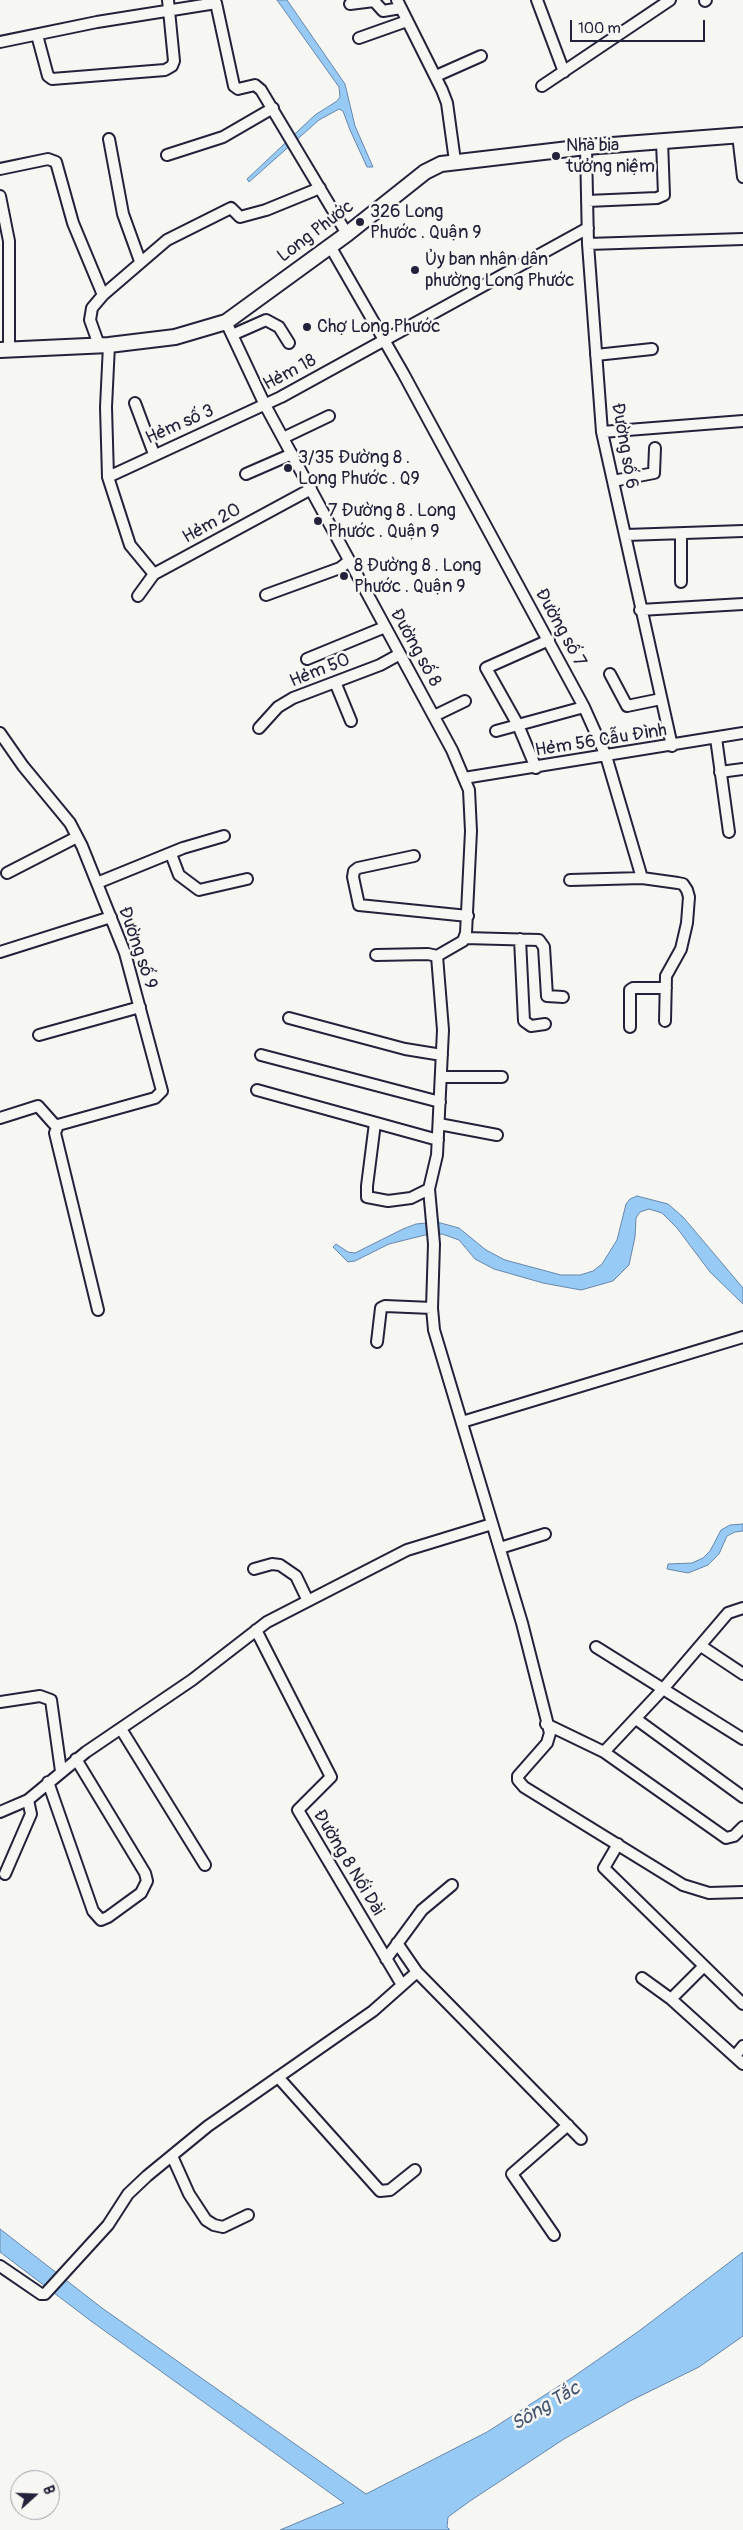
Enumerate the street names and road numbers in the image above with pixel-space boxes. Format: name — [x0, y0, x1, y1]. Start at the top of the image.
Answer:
street label: Long Phước — [274, 196, 358, 268]
street label: Hẻm 18 — [260, 350, 320, 396]
street label: Hẻm số 3 — [142, 400, 218, 450]
street label: Đường số 6 — [606, 401, 642, 491]
street label: Hẻm 20 — [179, 499, 245, 549]
street label: Đường số 7 — [530, 585, 590, 671]
street label: Đường số 8 — [385, 605, 445, 691]
street label: Hẻm 50 — [287, 649, 353, 693]
street label: Hẻm 56 Cẫu Đình — [534, 720, 668, 762]
street label: Đường số 9 — [113, 904, 161, 992]
street label: Đường 8 Nối Dài — [308, 1806, 388, 1920]

